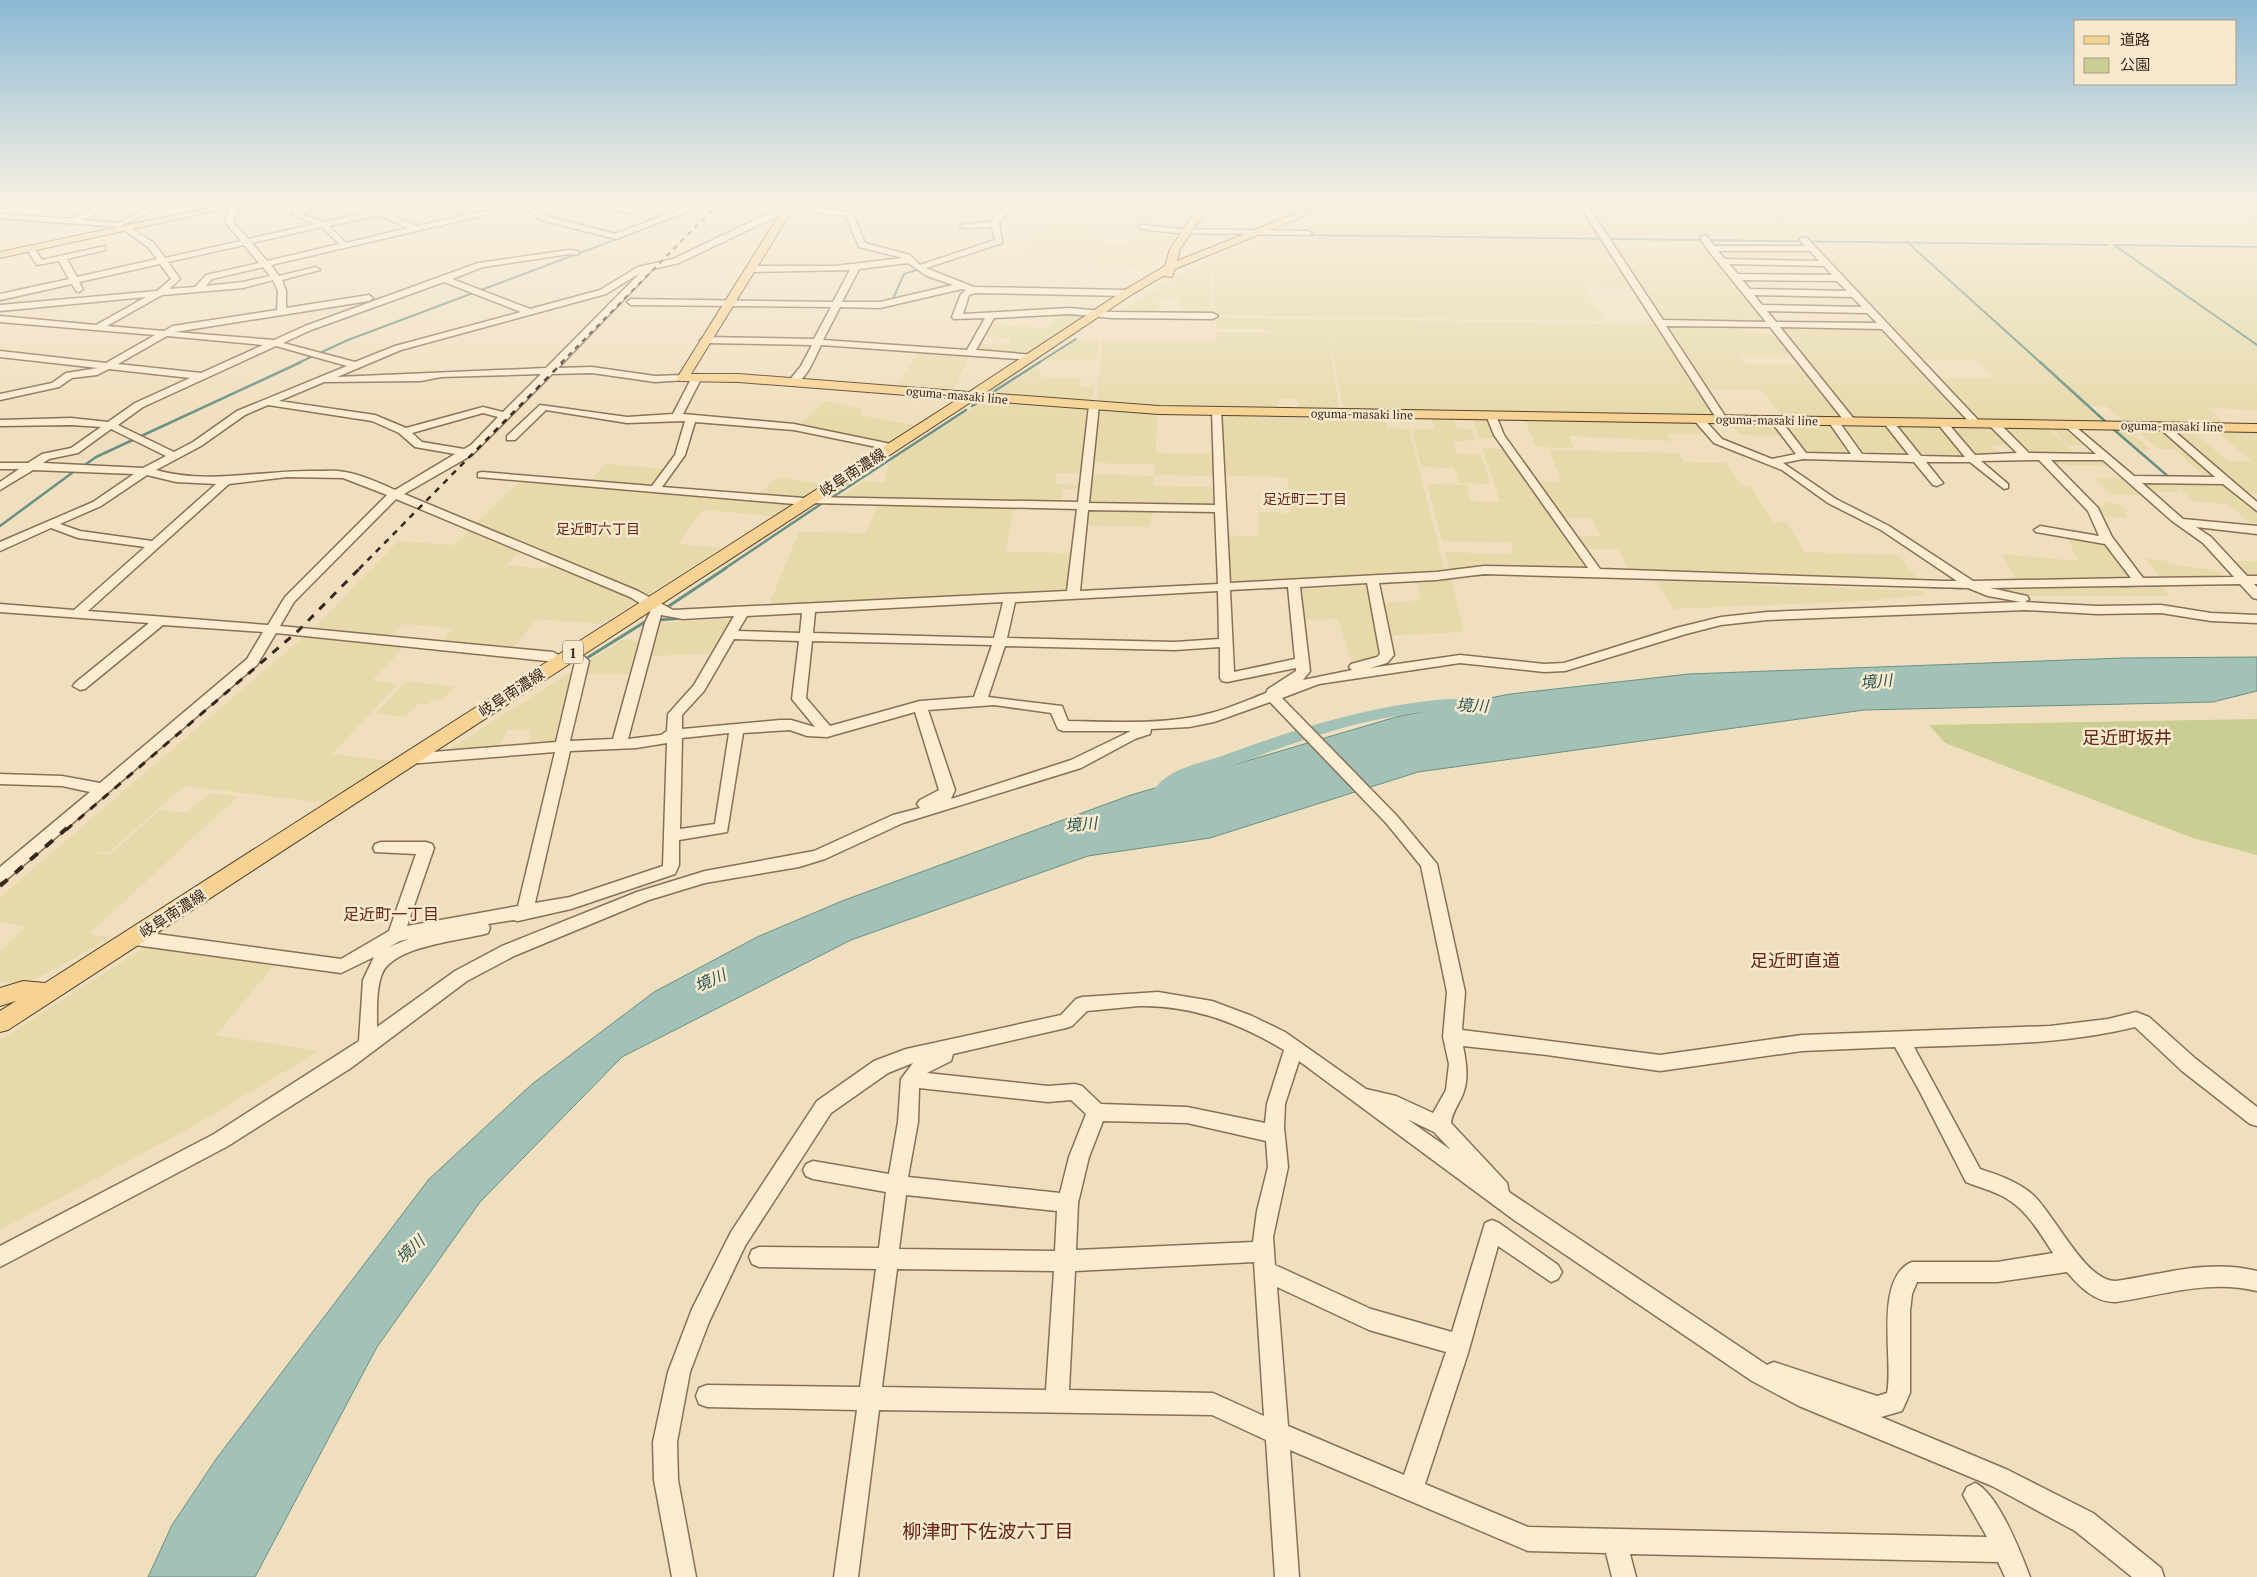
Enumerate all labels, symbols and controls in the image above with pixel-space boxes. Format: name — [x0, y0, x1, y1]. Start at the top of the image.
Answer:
legend — [2074, 20, 2237, 85]
text: 道路 — [2120, 29, 2150, 49]
text: 公園 — [2120, 54, 2150, 74]
street label: oguma-masaki line — [905, 383, 1009, 407]
street label: oguma-masaki line — [1311, 406, 1413, 422]
street label: oguma-masaki line — [1716, 412, 1818, 428]
street label: oguma-masaki line — [2121, 418, 2223, 434]
street label: 岐阜南濃線 — [815, 443, 889, 501]
district label: 足近町二丁目 — [1263, 489, 1347, 508]
district label: 足近町六丁目 — [556, 519, 640, 538]
road number: 1 — [563, 640, 583, 664]
street label: 岐阜南濃線 — [474, 663, 548, 721]
water label: 境川 — [1859, 668, 1895, 693]
water label: 境川 — [1455, 693, 1491, 717]
district label: 足近町坂井 — [2082, 725, 2172, 749]
water label: 境川 — [1064, 811, 1100, 836]
street label: 岐阜南濃線 — [135, 884, 209, 942]
district label: 足近町一丁目 — [343, 903, 439, 925]
district label: 足近町直道 — [1750, 948, 1840, 972]
water label: 境川 — [691, 963, 731, 997]
water label: 境川 — [391, 1229, 431, 1268]
district label: 柳津町下佐波六丁目 — [902, 1518, 1074, 1543]

